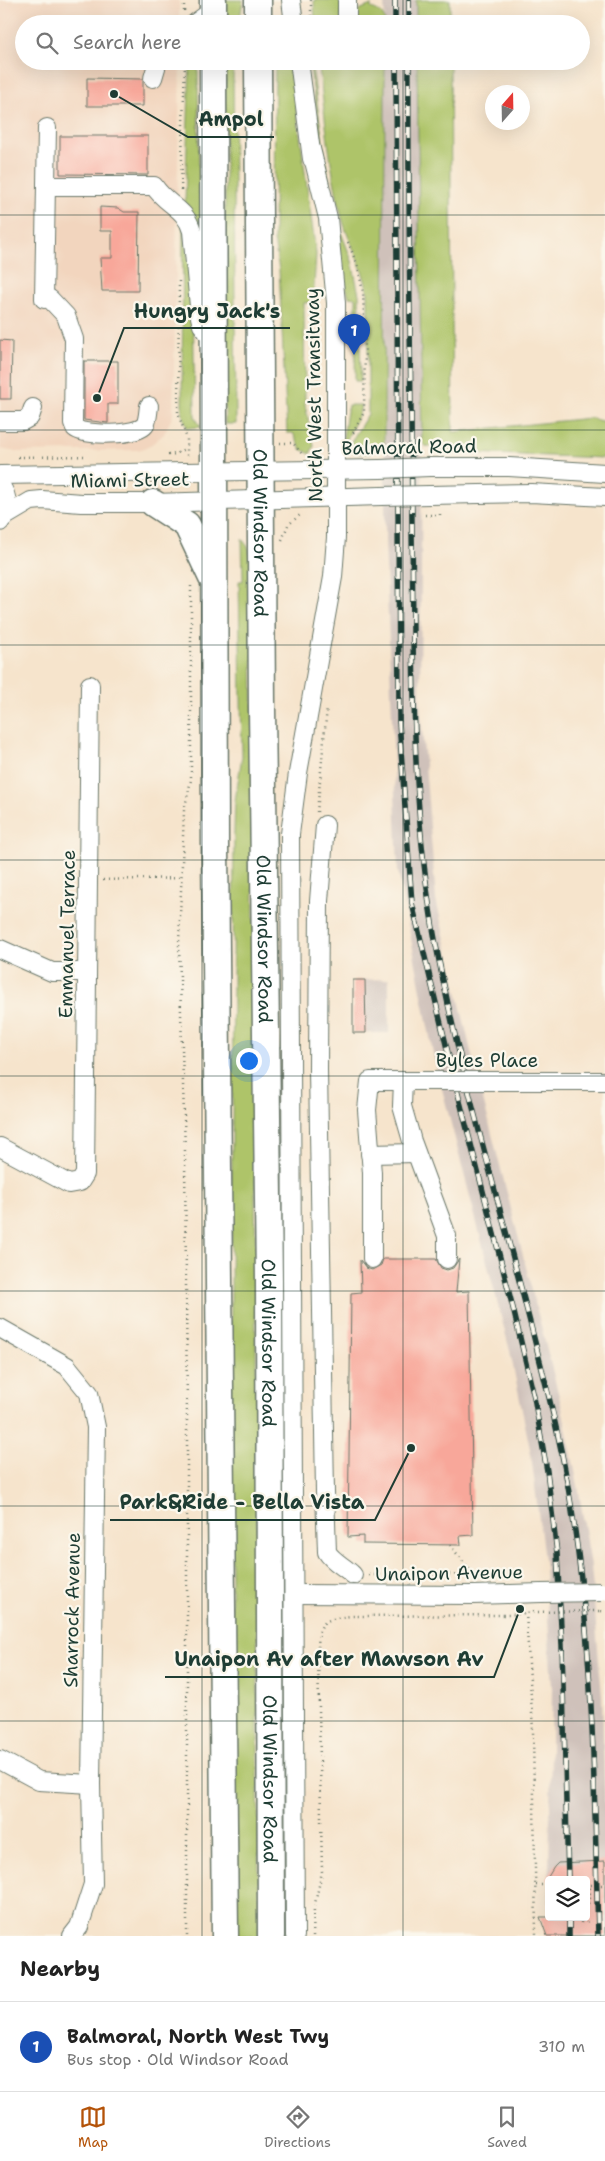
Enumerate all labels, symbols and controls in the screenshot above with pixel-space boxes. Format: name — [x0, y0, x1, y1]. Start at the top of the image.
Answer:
search box — [15, 15, 590, 70]
icon: search — [33, 29, 61, 57]
text: Search here — [73, 30, 182, 55]
north arrow — [485, 85, 530, 130]
callout: Ampol — [188, 102, 274, 137]
text: Ampol — [198, 106, 264, 132]
street label: North West Transitway — [300, 288, 328, 502]
callout: Hungry Jack's — [124, 293, 290, 328]
text: Hungry Jack's — [134, 298, 280, 324]
pin: 1 — [338, 314, 370, 355]
street label: Balmoral Road — [341, 433, 477, 461]
street label: Old Windsor Road — [248, 449, 274, 617]
street label: Miami Street — [70, 466, 190, 494]
street label: Emmanuel Terrace — [53, 849, 81, 1019]
street label: Old Windsor Road — [251, 855, 278, 1023]
your location — [236, 1048, 262, 1074]
street label: Byles Place — [436, 1048, 538, 1073]
street label: Old Windsor Road — [256, 1259, 282, 1427]
callout: Park&Ride - Bella Vista — [110, 1485, 375, 1520]
text: Park&Ride - Bella Vista — [120, 1489, 365, 1515]
street label: Sharrock Avenue — [58, 1532, 86, 1688]
street label: Unaipon Avenue — [375, 1559, 523, 1587]
callout: Unaipon Av after Mawson Av — [165, 1642, 494, 1677]
text: Unaipon Av after Mawson Av — [174, 1646, 484, 1672]
street label: Old Windsor Road — [258, 1695, 283, 1863]
map controls — [545, 1876, 590, 1921]
button: layers — [545, 1876, 590, 1921]
text: Nearby — [20, 1955, 100, 1983]
text: Balmoral, North West Twy — [67, 2024, 329, 2049]
text: 1 — [32, 2036, 40, 2057]
text: 310 m — [538, 2036, 585, 2057]
text: Bus stop · Old Windsor Road — [67, 2049, 289, 2070]
tab: Map — [78, 2103, 108, 2151]
tab: Directions — [264, 2103, 331, 2151]
tab: Saved — [487, 2103, 527, 2151]

